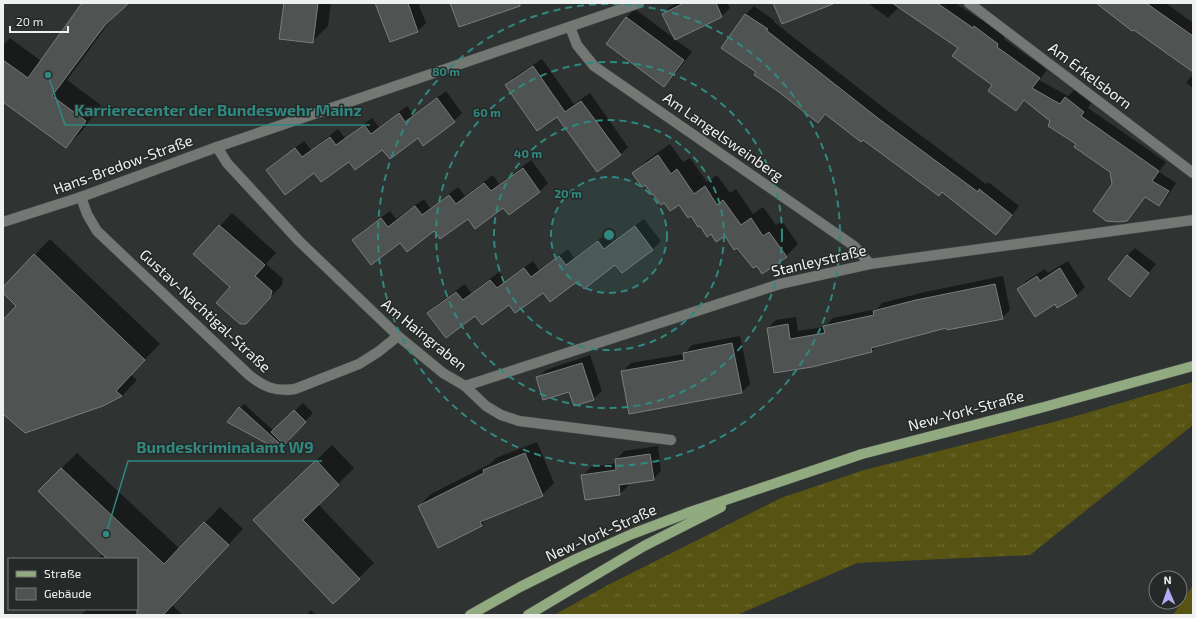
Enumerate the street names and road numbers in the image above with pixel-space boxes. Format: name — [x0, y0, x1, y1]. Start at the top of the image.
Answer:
street label: Am Erkelsborn — [1045, 38, 1136, 112]
street label: Am Langelsweinberg — [660, 88, 788, 185]
street label: Hans-Bredow-Straße — [51, 130, 195, 198]
street label: Stanleystraße — [769, 240, 868, 280]
street label: Gustav-Nachtigal-Straße — [137, 245, 275, 376]
street label: Am Haingraben — [378, 294, 471, 374]
street label: New-York-Straße — [906, 386, 1026, 434]
street label: New-York-Straße — [542, 500, 659, 565]

